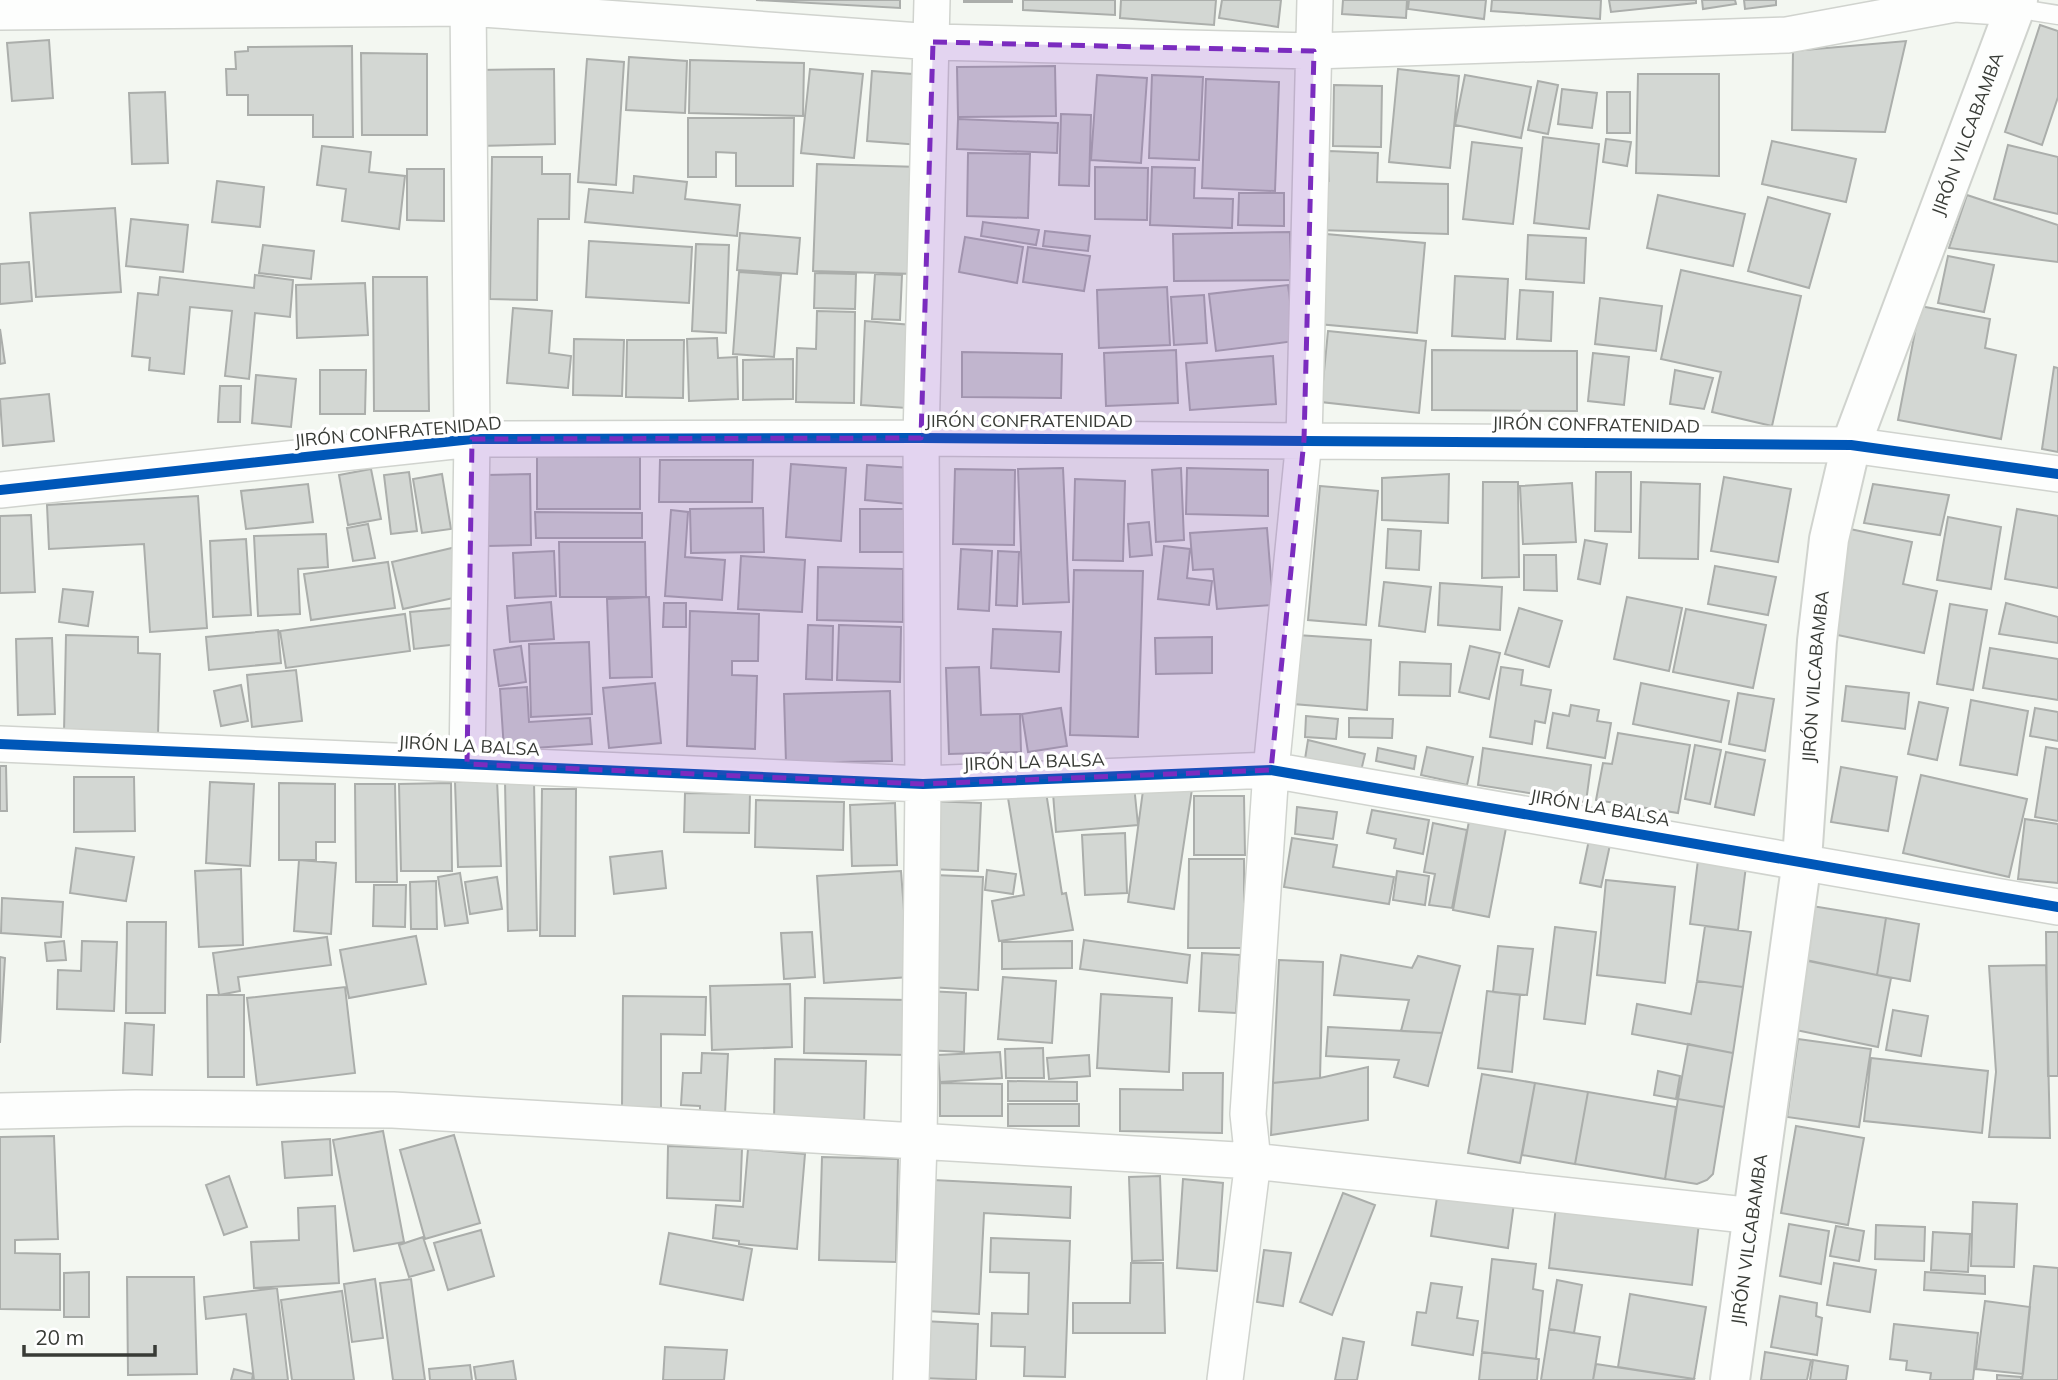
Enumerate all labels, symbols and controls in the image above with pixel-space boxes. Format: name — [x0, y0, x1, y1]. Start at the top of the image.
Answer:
street label: JIRÓN VILCABAMBA — [1926, 49, 2008, 219]
street label: JIRÓN CONFRATENIDAD — [925, 409, 1133, 432]
street label: JIRÓN CONFRATENIDAD — [293, 411, 503, 452]
street label: JIRÓN CONFRATENIDAD — [1492, 411, 1700, 438]
street label: JIRÓN VILCABAMBA — [1797, 589, 1834, 763]
street label: JIRÓN LA BALSA — [398, 730, 540, 761]
street label: JIRÓN LA BALSA — [963, 748, 1105, 775]
street label: JIRÓN LA BALSA — [1528, 784, 1672, 831]
street label: JIRÓN VILCABAMBA — [1726, 1152, 1772, 1326]
scale bar — [24, 1314, 156, 1358]
text: 20 m — [35, 1324, 84, 1350]

